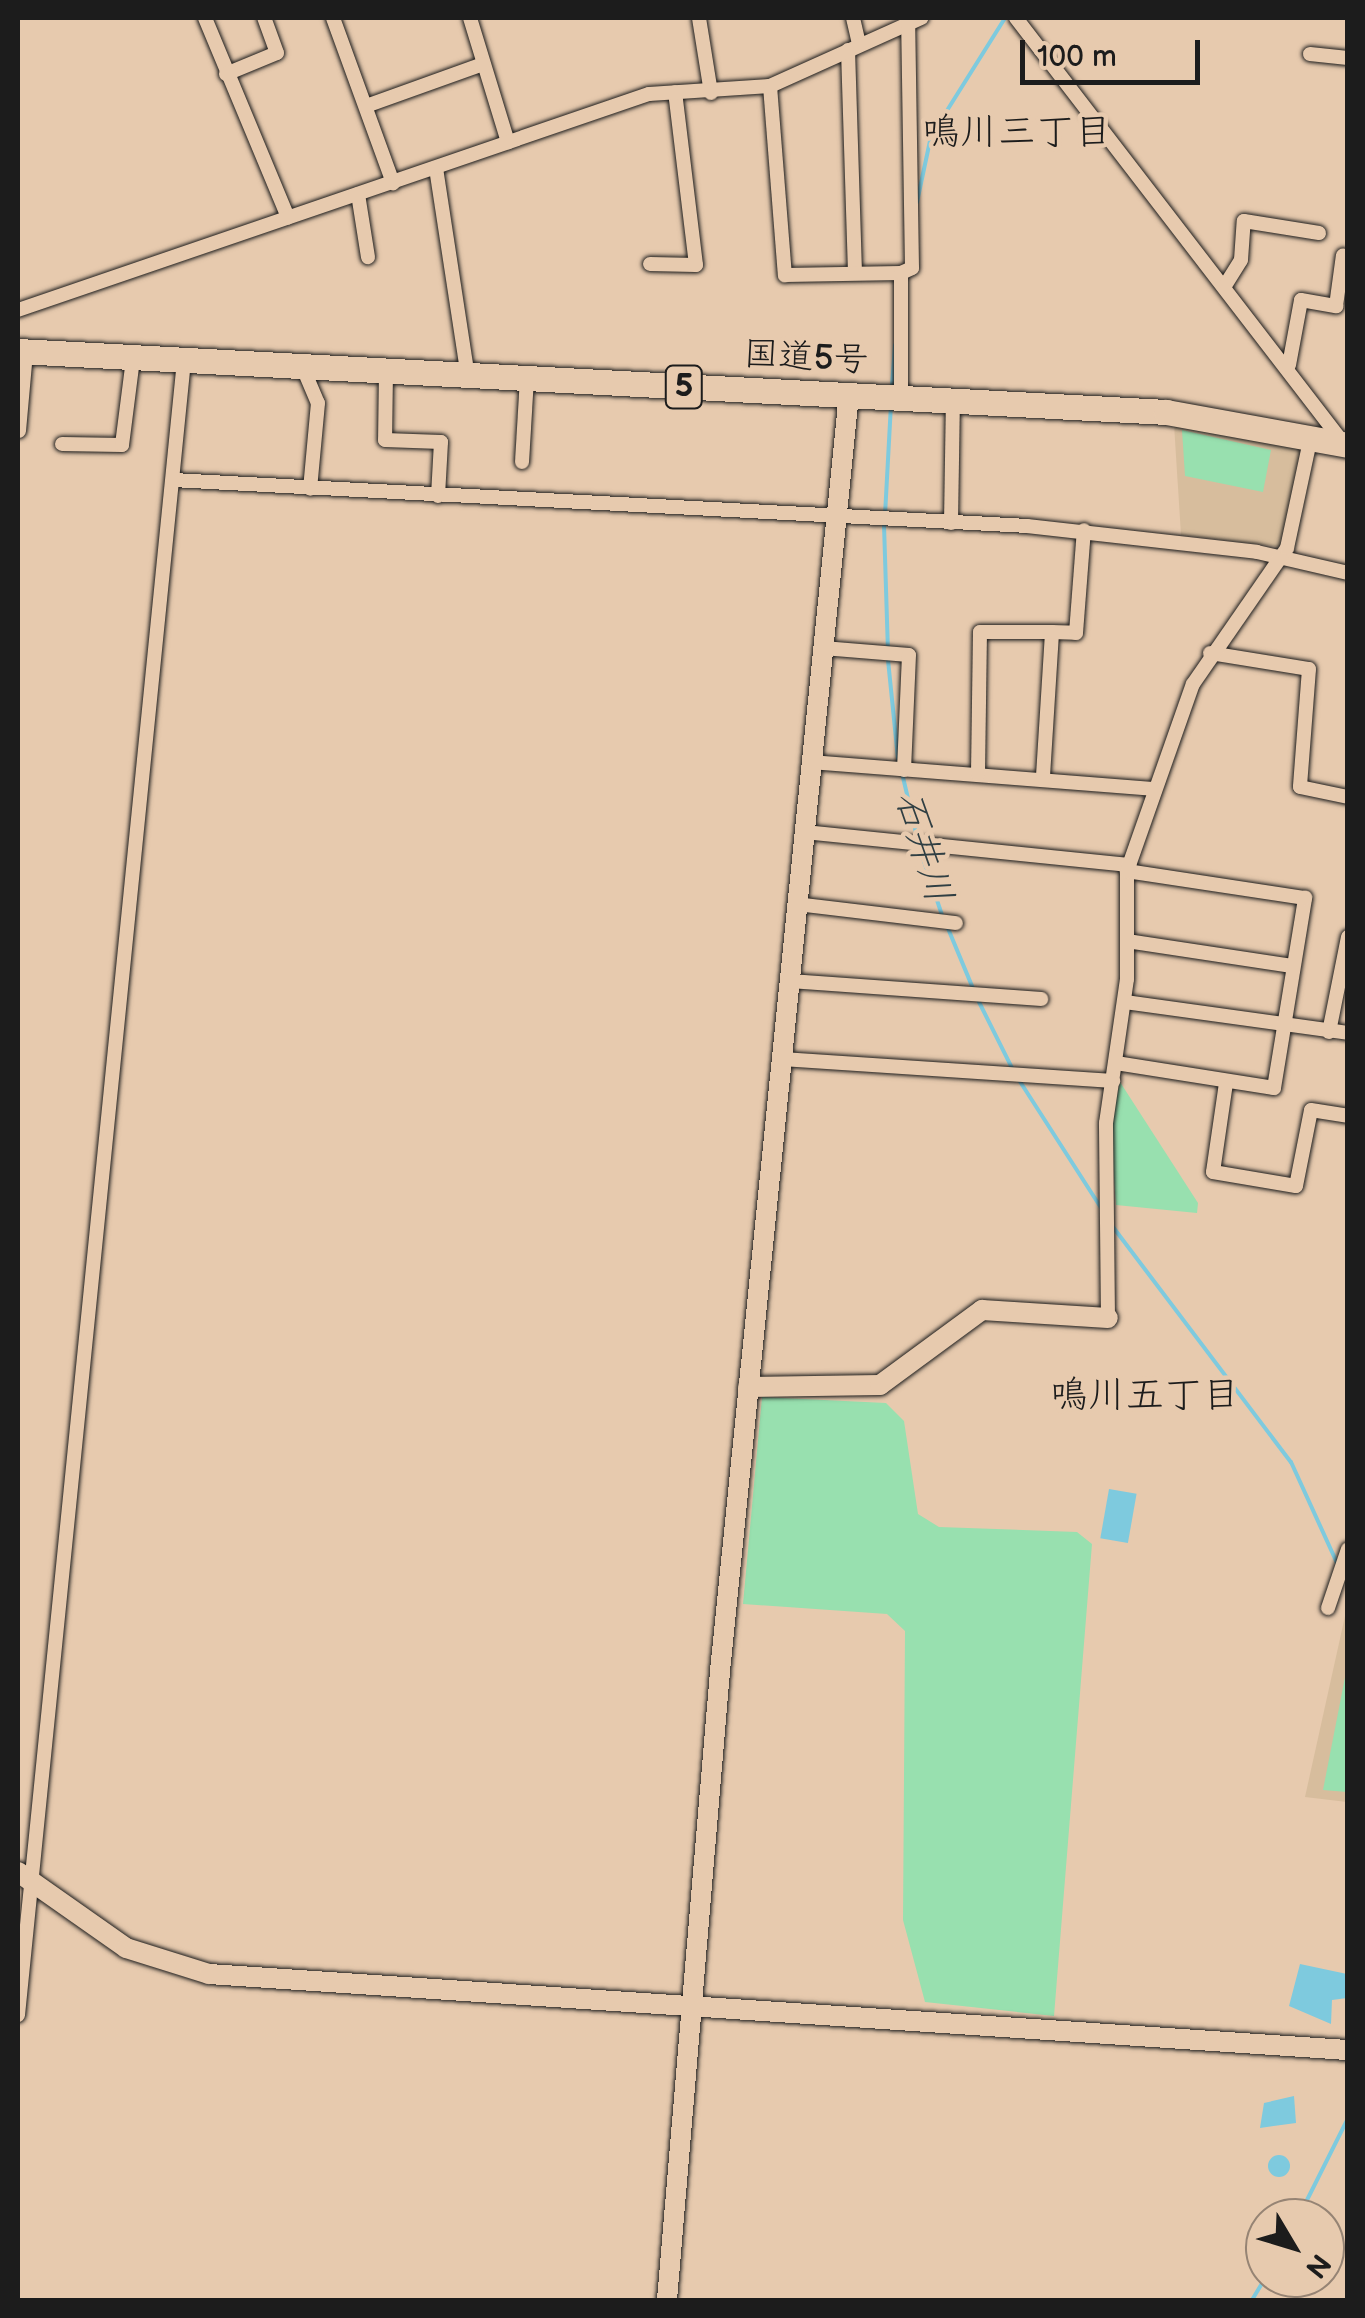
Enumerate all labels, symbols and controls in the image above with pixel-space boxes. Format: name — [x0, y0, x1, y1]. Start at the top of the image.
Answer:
scale bar — [1025, 20, 1205, 82]
text: 100 m — [1037, 39, 1117, 75]
district label: 鳴川三丁目 — [922, 110, 1112, 156]
street label: 国道5号 — [742, 334, 870, 382]
road number: 5 — [664, 360, 704, 414]
water label: 石井川 — [885, 786, 961, 908]
district label: 鳴川五丁目 — [1050, 1373, 1240, 1419]
north arrow — [1245, 2198, 1345, 2298]
text: N — [1298, 2247, 1337, 2284]

